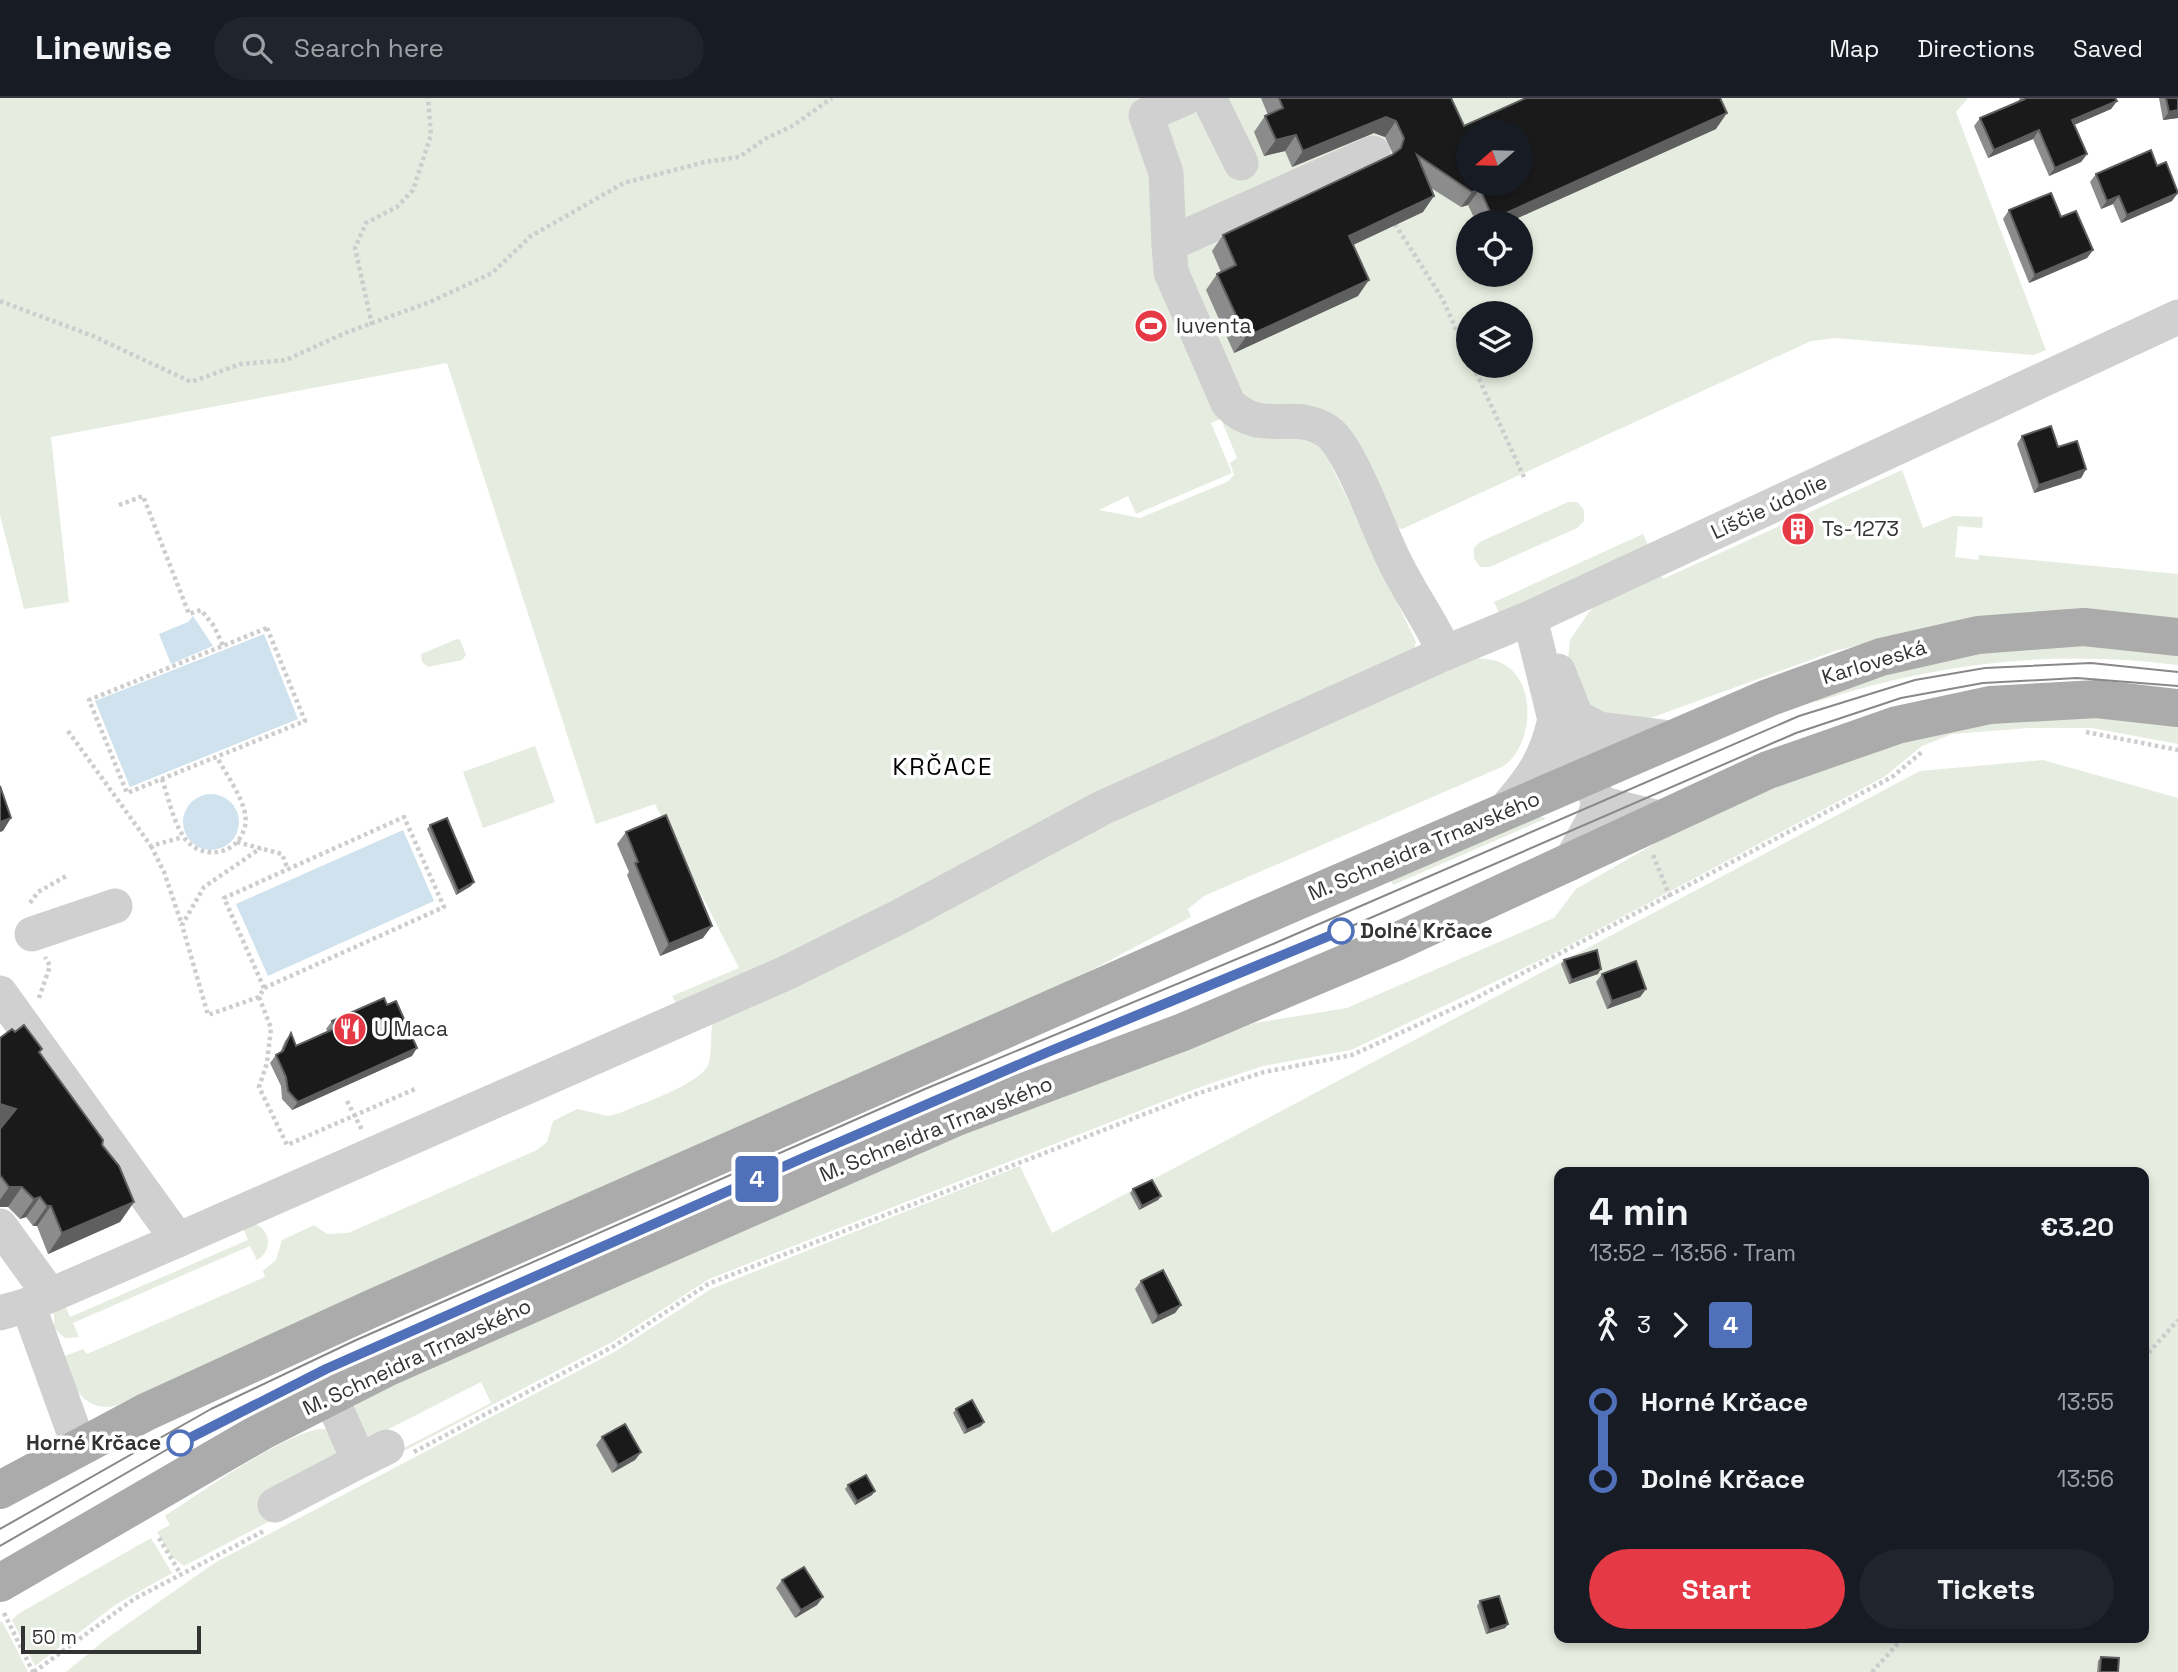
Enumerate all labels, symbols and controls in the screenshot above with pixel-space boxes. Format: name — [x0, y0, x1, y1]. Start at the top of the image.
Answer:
search box — [214, 17, 704, 80]
text: Linewise — [35, 27, 172, 69]
icon: search — [238, 29, 276, 67]
text: Search here — [294, 31, 444, 65]
text: Map — [1829, 33, 1879, 64]
text: Directions — [1917, 33, 2035, 64]
text: Saved — [2073, 33, 2143, 64]
north arrow — [1456, 119, 1533, 196]
map controls — [1456, 119, 1533, 378]
button: locate — [1456, 210, 1533, 287]
button: layers — [1456, 301, 1533, 378]
sports icon: Iuventa — [1132, 307, 1170, 345]
place label: Iuventa — [1176, 312, 1252, 339]
street label: Líščie údolie — [1706, 468, 1831, 545]
building icon: Ts-1273 — [1779, 510, 1817, 548]
place label: Ts-1273 — [1822, 515, 1899, 542]
street label: Karloveská — [1818, 633, 1929, 690]
district label: KRČACE — [893, 751, 993, 782]
street label: M. Schneidra Trnavského — [1304, 784, 1544, 907]
place label: Dolné Krčace — [1360, 917, 1493, 944]
marker: Dolné Krčace — [1328, 918, 1354, 944]
restaurant icon: U Maca — [331, 1010, 369, 1048]
place label: U Maca — [374, 1015, 448, 1042]
street label: M. Schneidra Trnavského — [815, 1069, 1056, 1188]
line badge: 4 — [734, 1156, 780, 1202]
text: 4 — [749, 1163, 765, 1194]
text: 4 min — [1589, 1188, 1689, 1236]
text: €3.20 — [2041, 1210, 2114, 1244]
text: 13:52 – 13:56 · Tram — [1589, 1238, 1796, 1268]
street label: M. Schneidra Trnavského — [298, 1292, 535, 1421]
icon: walk — [1589, 1306, 1627, 1344]
icon: forward — [1661, 1306, 1699, 1344]
text: 4 — [1723, 1309, 1738, 1340]
text: 3 — [1637, 1310, 1651, 1340]
text: Horné Krčace — [1641, 1385, 1808, 1419]
text: 13:55 — [2057, 1387, 2114, 1417]
place label: Horné Krčace — [26, 1429, 161, 1456]
marker: Horné Krčace — [167, 1430, 193, 1456]
text: Dolné Krčace — [1641, 1462, 1805, 1496]
text: 13:56 — [2057, 1464, 2114, 1494]
button: Start — [1589, 1549, 1845, 1629]
button: Tickets — [1859, 1549, 2114, 1629]
scale bar — [21, 1623, 201, 1655]
text: 50 m — [32, 1625, 77, 1650]

